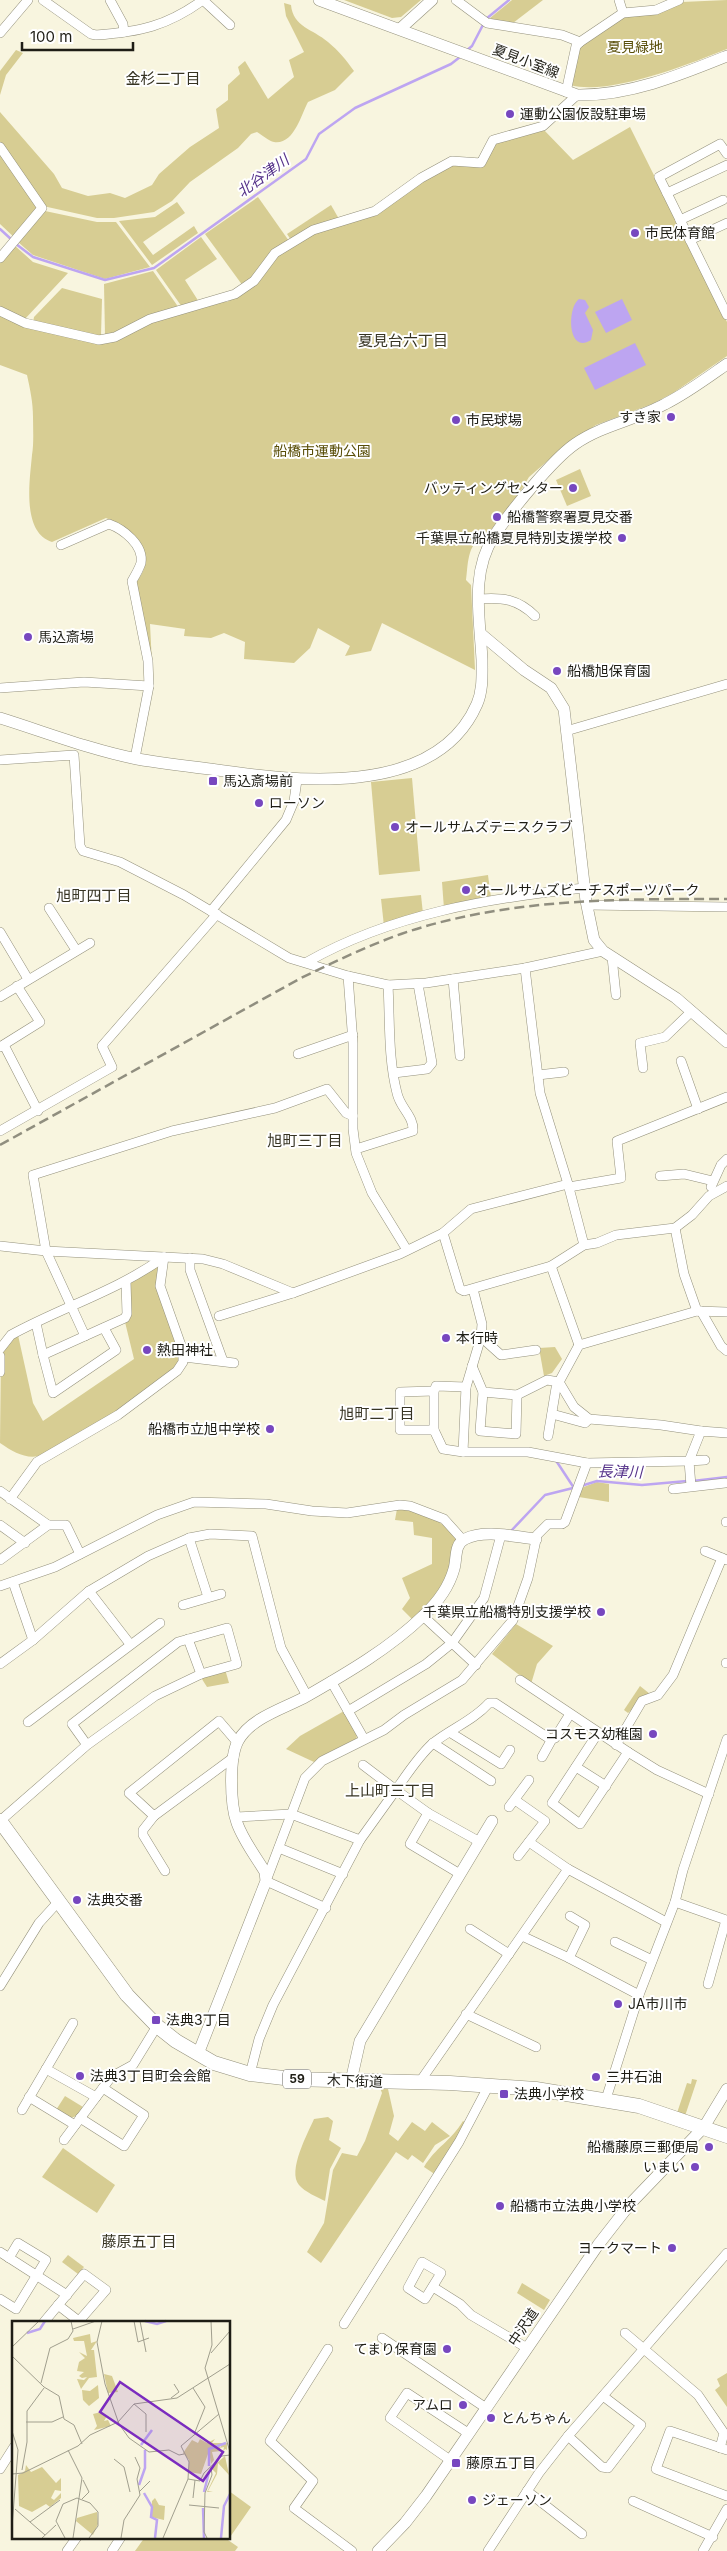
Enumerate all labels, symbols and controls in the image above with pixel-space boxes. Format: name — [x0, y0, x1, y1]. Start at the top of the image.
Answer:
scale bar — [22, 20, 134, 52]
text: 100 m — [30, 27, 72, 46]
park label: 夏見緑地 — [607, 38, 663, 55]
street label: 夏見小室線 — [490, 40, 562, 81]
district label: 金杉二丁目 — [125, 69, 201, 88]
place label: 運動公園仮設駐車場 — [520, 105, 646, 122]
marker: 運動公園仮設駐車場 — [504, 108, 516, 120]
water label: 北谷津川 — [233, 149, 294, 201]
place label: 市民体育館 — [645, 224, 715, 241]
marker: 市民体育館 — [629, 227, 641, 239]
district label: 夏見台六丁目 — [358, 331, 448, 350]
place label: すき家 — [619, 408, 661, 425]
place label: 市民球場 — [466, 411, 522, 428]
marker: すき家 — [665, 411, 677, 423]
marker: 市民球場 — [450, 414, 462, 426]
park label: 船橋市運動公園 — [273, 442, 371, 459]
place label: バッティングセンター — [424, 479, 563, 496]
marker: バッティングセンター — [567, 482, 579, 494]
place label: 船橋警察署夏見交番 — [507, 508, 633, 525]
marker: 船橋警察署夏見交番 — [491, 511, 503, 523]
place label: 千葉県立船橋夏見特別支援学校 — [416, 529, 612, 546]
marker: 千葉県立船橋夏見特別支援学校 — [616, 532, 628, 544]
place label: 馬込斎場 — [38, 628, 94, 645]
marker: 馬込斎場 — [22, 631, 34, 643]
place label: 船橋旭保育園 — [567, 662, 651, 679]
marker: 船橋旭保育園 — [551, 665, 563, 677]
place label: 馬込斎場前 — [223, 772, 293, 789]
marker: 馬込斎場前 — [207, 775, 219, 787]
place label: ローソン — [269, 794, 325, 811]
marker: ローソン — [253, 797, 265, 809]
place label: オールサムズテニスクラブ — [405, 818, 573, 835]
marker: オールサムズテニスクラブ — [389, 821, 401, 833]
place label: オールサムズビーチスポーツパーク — [476, 881, 699, 898]
marker: オールサムズビーチスポーツパーク — [460, 884, 472, 896]
district label: 旭町四丁目 — [56, 886, 132, 905]
district label: 旭町三丁目 — [267, 1131, 343, 1150]
place label: 本行時 — [456, 1329, 498, 1346]
marker: 本行時 — [440, 1332, 452, 1344]
place label: 熱田神社 — [157, 1341, 213, 1358]
marker: 熱田神社 — [141, 1344, 153, 1356]
district label: 旭町二丁目 — [339, 1404, 415, 1423]
place label: 船橋市立旭中学校 — [148, 1420, 260, 1437]
marker: 船橋市立旭中学校 — [264, 1423, 276, 1435]
water label: 長津川 — [597, 1462, 645, 1481]
place label: 千葉県立船橋特別支援学校 — [423, 1603, 591, 1620]
marker: 千葉県立船橋特別支援学校 — [595, 1606, 607, 1618]
place label: コスモス幼稚園 — [545, 1725, 643, 1742]
marker: コスモス幼稚園 — [647, 1728, 659, 1740]
district label: 上山町三丁目 — [345, 1781, 435, 1800]
place label: 法典交番 — [87, 1891, 143, 1908]
marker: 法典交番 — [71, 1894, 83, 1906]
place label: JA市川市 — [628, 1995, 687, 2012]
marker: JA市川市 — [612, 1998, 624, 2010]
place label: 法典3丁目 — [166, 2011, 231, 2028]
marker: 法典3丁目 — [150, 2014, 162, 2026]
place label: 法典3丁目町会会館 — [90, 2067, 211, 2084]
place label: 三井石油 — [606, 2068, 662, 2085]
marker: 法典3丁目町会会館 — [74, 2070, 86, 2082]
road number: 59 — [283, 2070, 311, 2088]
street label: 木下街道 — [327, 2071, 383, 2090]
marker: 三井石油 — [590, 2071, 602, 2083]
place label: 法典小学校 — [514, 2085, 584, 2102]
marker: 法典小学校 — [498, 2088, 510, 2100]
place label: 船橋藤原三郵便局 — [587, 2138, 699, 2155]
marker: 船橋藤原三郵便局 — [703, 2141, 715, 2153]
place label: いまい — [643, 2158, 685, 2175]
marker: いまい — [689, 2161, 701, 2173]
place label: 船橋市立法典小学校 — [510, 2197, 636, 2214]
marker: 船橋市立法典小学校 — [494, 2200, 506, 2212]
district label: 藤原五丁目 — [101, 2232, 177, 2251]
place label: ヨークマート — [578, 2239, 662, 2256]
marker: ヨークマート — [666, 2242, 678, 2254]
street label: 中沢道 — [504, 2305, 541, 2349]
inset map — [12, 2321, 230, 2538]
place label: てまり保育園 — [354, 2340, 437, 2357]
marker: てまり保育園 — [441, 2343, 453, 2355]
place label: アムロ — [412, 2396, 453, 2413]
marker: アムロ — [457, 2399, 469, 2411]
place label: とんちゃん — [501, 2409, 571, 2426]
marker: とんちゃん — [485, 2412, 497, 2424]
place label: 藤原五丁目 — [466, 2454, 536, 2471]
marker: 藤原五丁目 — [450, 2457, 462, 2469]
place label: ジェーソン — [482, 2491, 552, 2508]
marker: ジェーソン — [466, 2494, 478, 2506]

